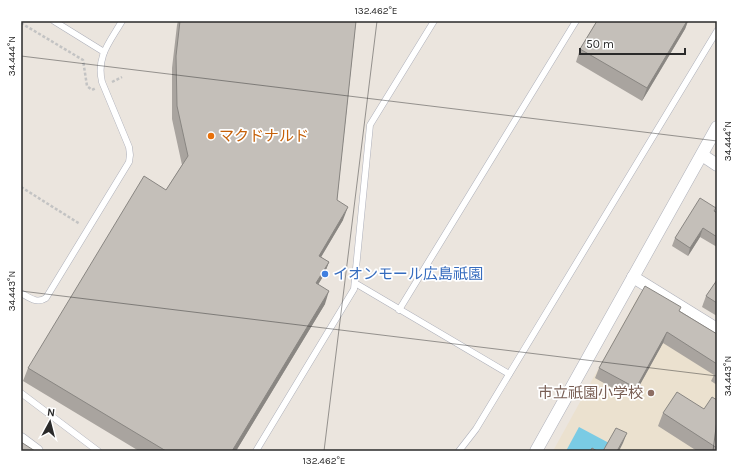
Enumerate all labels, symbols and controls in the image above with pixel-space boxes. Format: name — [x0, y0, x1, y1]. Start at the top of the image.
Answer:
text: 132.462°E — [355, 5, 397, 17]
scale bar — [580, 30, 685, 56]
text: 34.444°N — [6, 36, 18, 76]
text: 50 m — [586, 37, 614, 51]
text: 34.444°N — [722, 121, 734, 161]
place label: マクドナルド — [219, 127, 309, 145]
marker: マクドナルド — [206, 131, 216, 141]
place label: イオンモール広島祇園 — [333, 265, 483, 283]
marker: イオンモール広島祇園 — [320, 269, 330, 279]
text: 34.443°N — [6, 271, 18, 311]
text: 34.443°N — [722, 356, 734, 396]
place label: 市立祇園小学校 — [538, 384, 643, 402]
marker: 市立祇園小学校 — [646, 388, 656, 398]
north arrow — [30, 402, 70, 442]
text: N — [46, 406, 56, 420]
text: 132.462°E — [303, 455, 345, 467]

